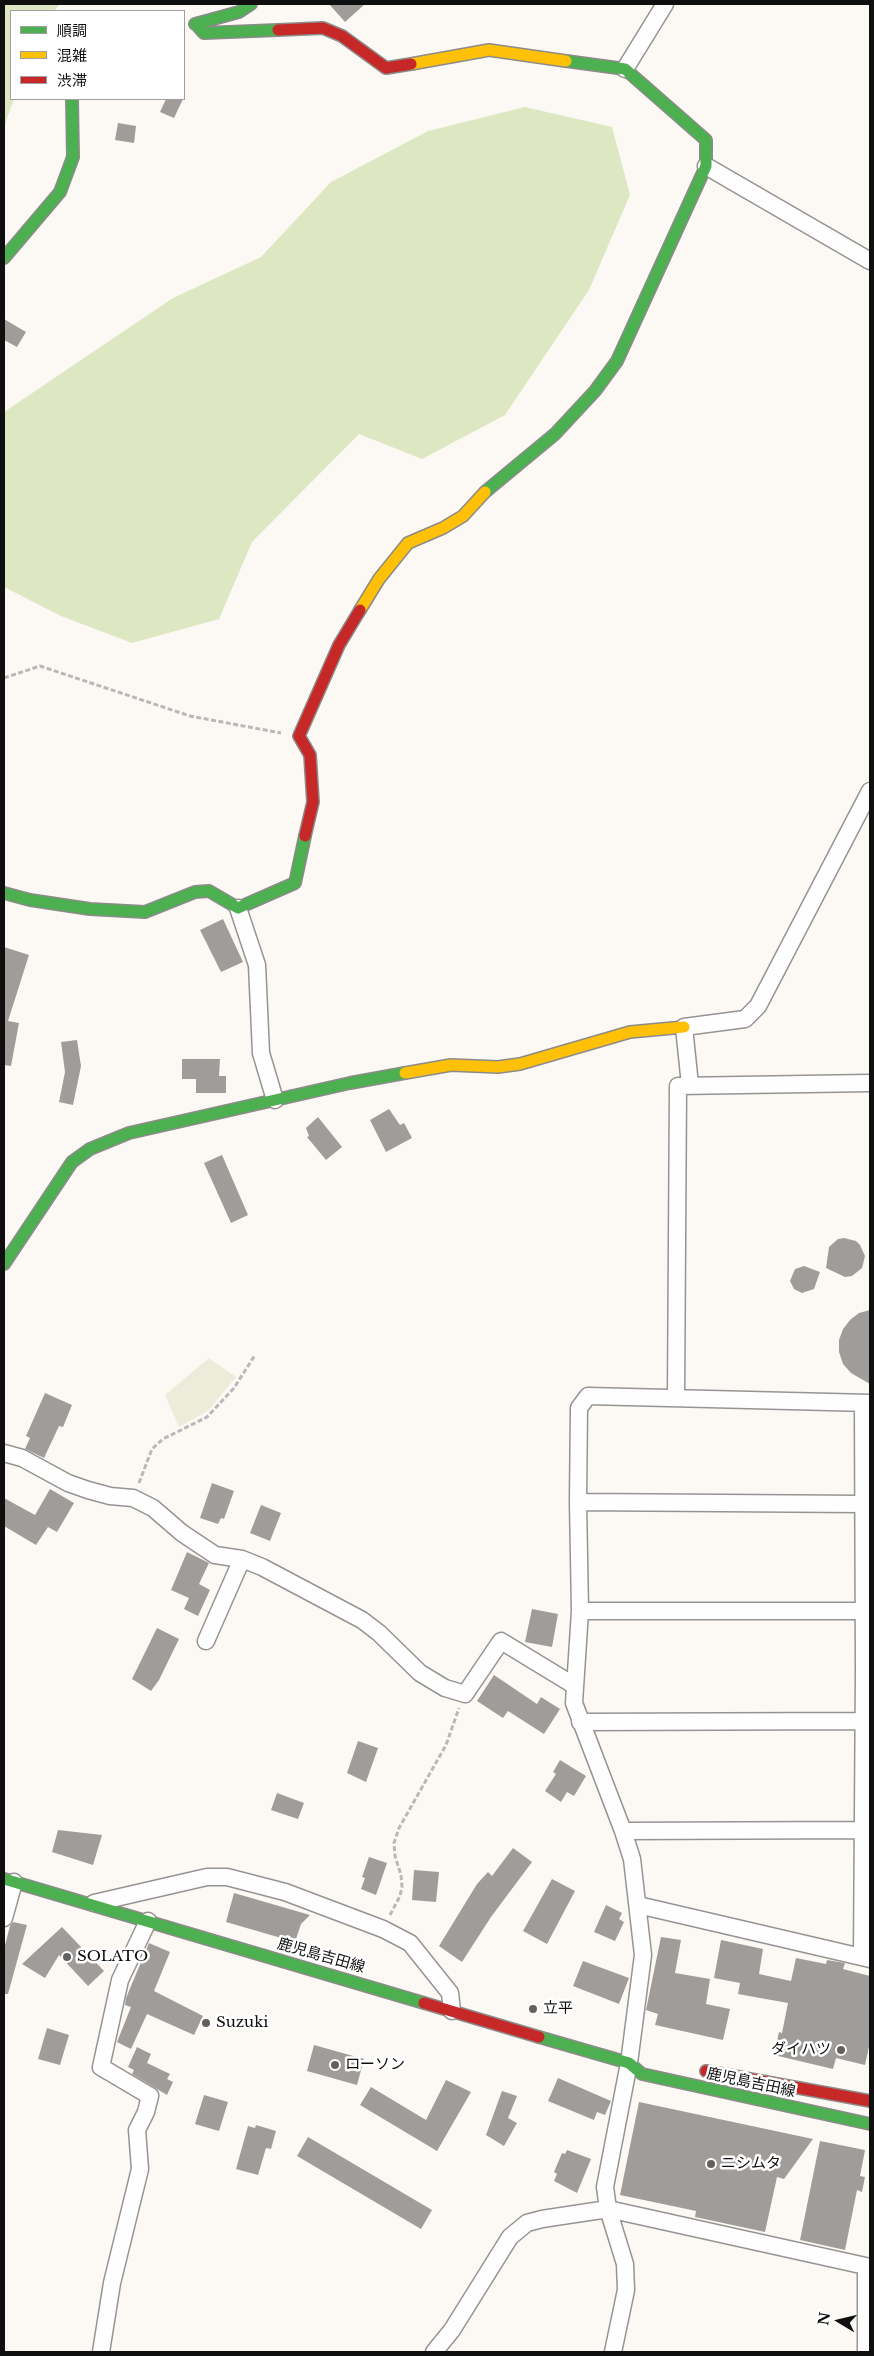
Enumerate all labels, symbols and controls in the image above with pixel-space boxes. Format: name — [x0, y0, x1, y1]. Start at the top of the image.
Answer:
legend — [10, 10, 185, 100]
text: 順調 — [57, 21, 87, 40]
text: 混雑 — [57, 46, 87, 65]
text: 渋滞 — [57, 71, 87, 90]
street label: 鹿児島吉田線 — [275, 1935, 367, 1977]
place label: SOLATO — [77, 1948, 148, 1966]
marker: SOLATO — [61, 1951, 73, 1963]
place label: 立平 — [543, 2000, 573, 2018]
marker: 立平 — [527, 2003, 539, 2015]
place label: Suzuki — [216, 2014, 268, 2032]
marker: Suzuki — [200, 2017, 212, 2029]
place label: ダイハツ — [771, 2041, 831, 2059]
marker: ダイハツ — [835, 2044, 847, 2056]
place label: ローソン — [345, 2056, 405, 2074]
marker: ローソン — [329, 2059, 341, 2071]
street label: 鹿児島吉田線 — [705, 2065, 797, 2101]
place label: ニシムタ — [721, 2155, 781, 2173]
marker: ニシムタ — [705, 2158, 717, 2170]
north arrow — [814, 2296, 864, 2346]
text: N — [814, 2311, 834, 2327]

